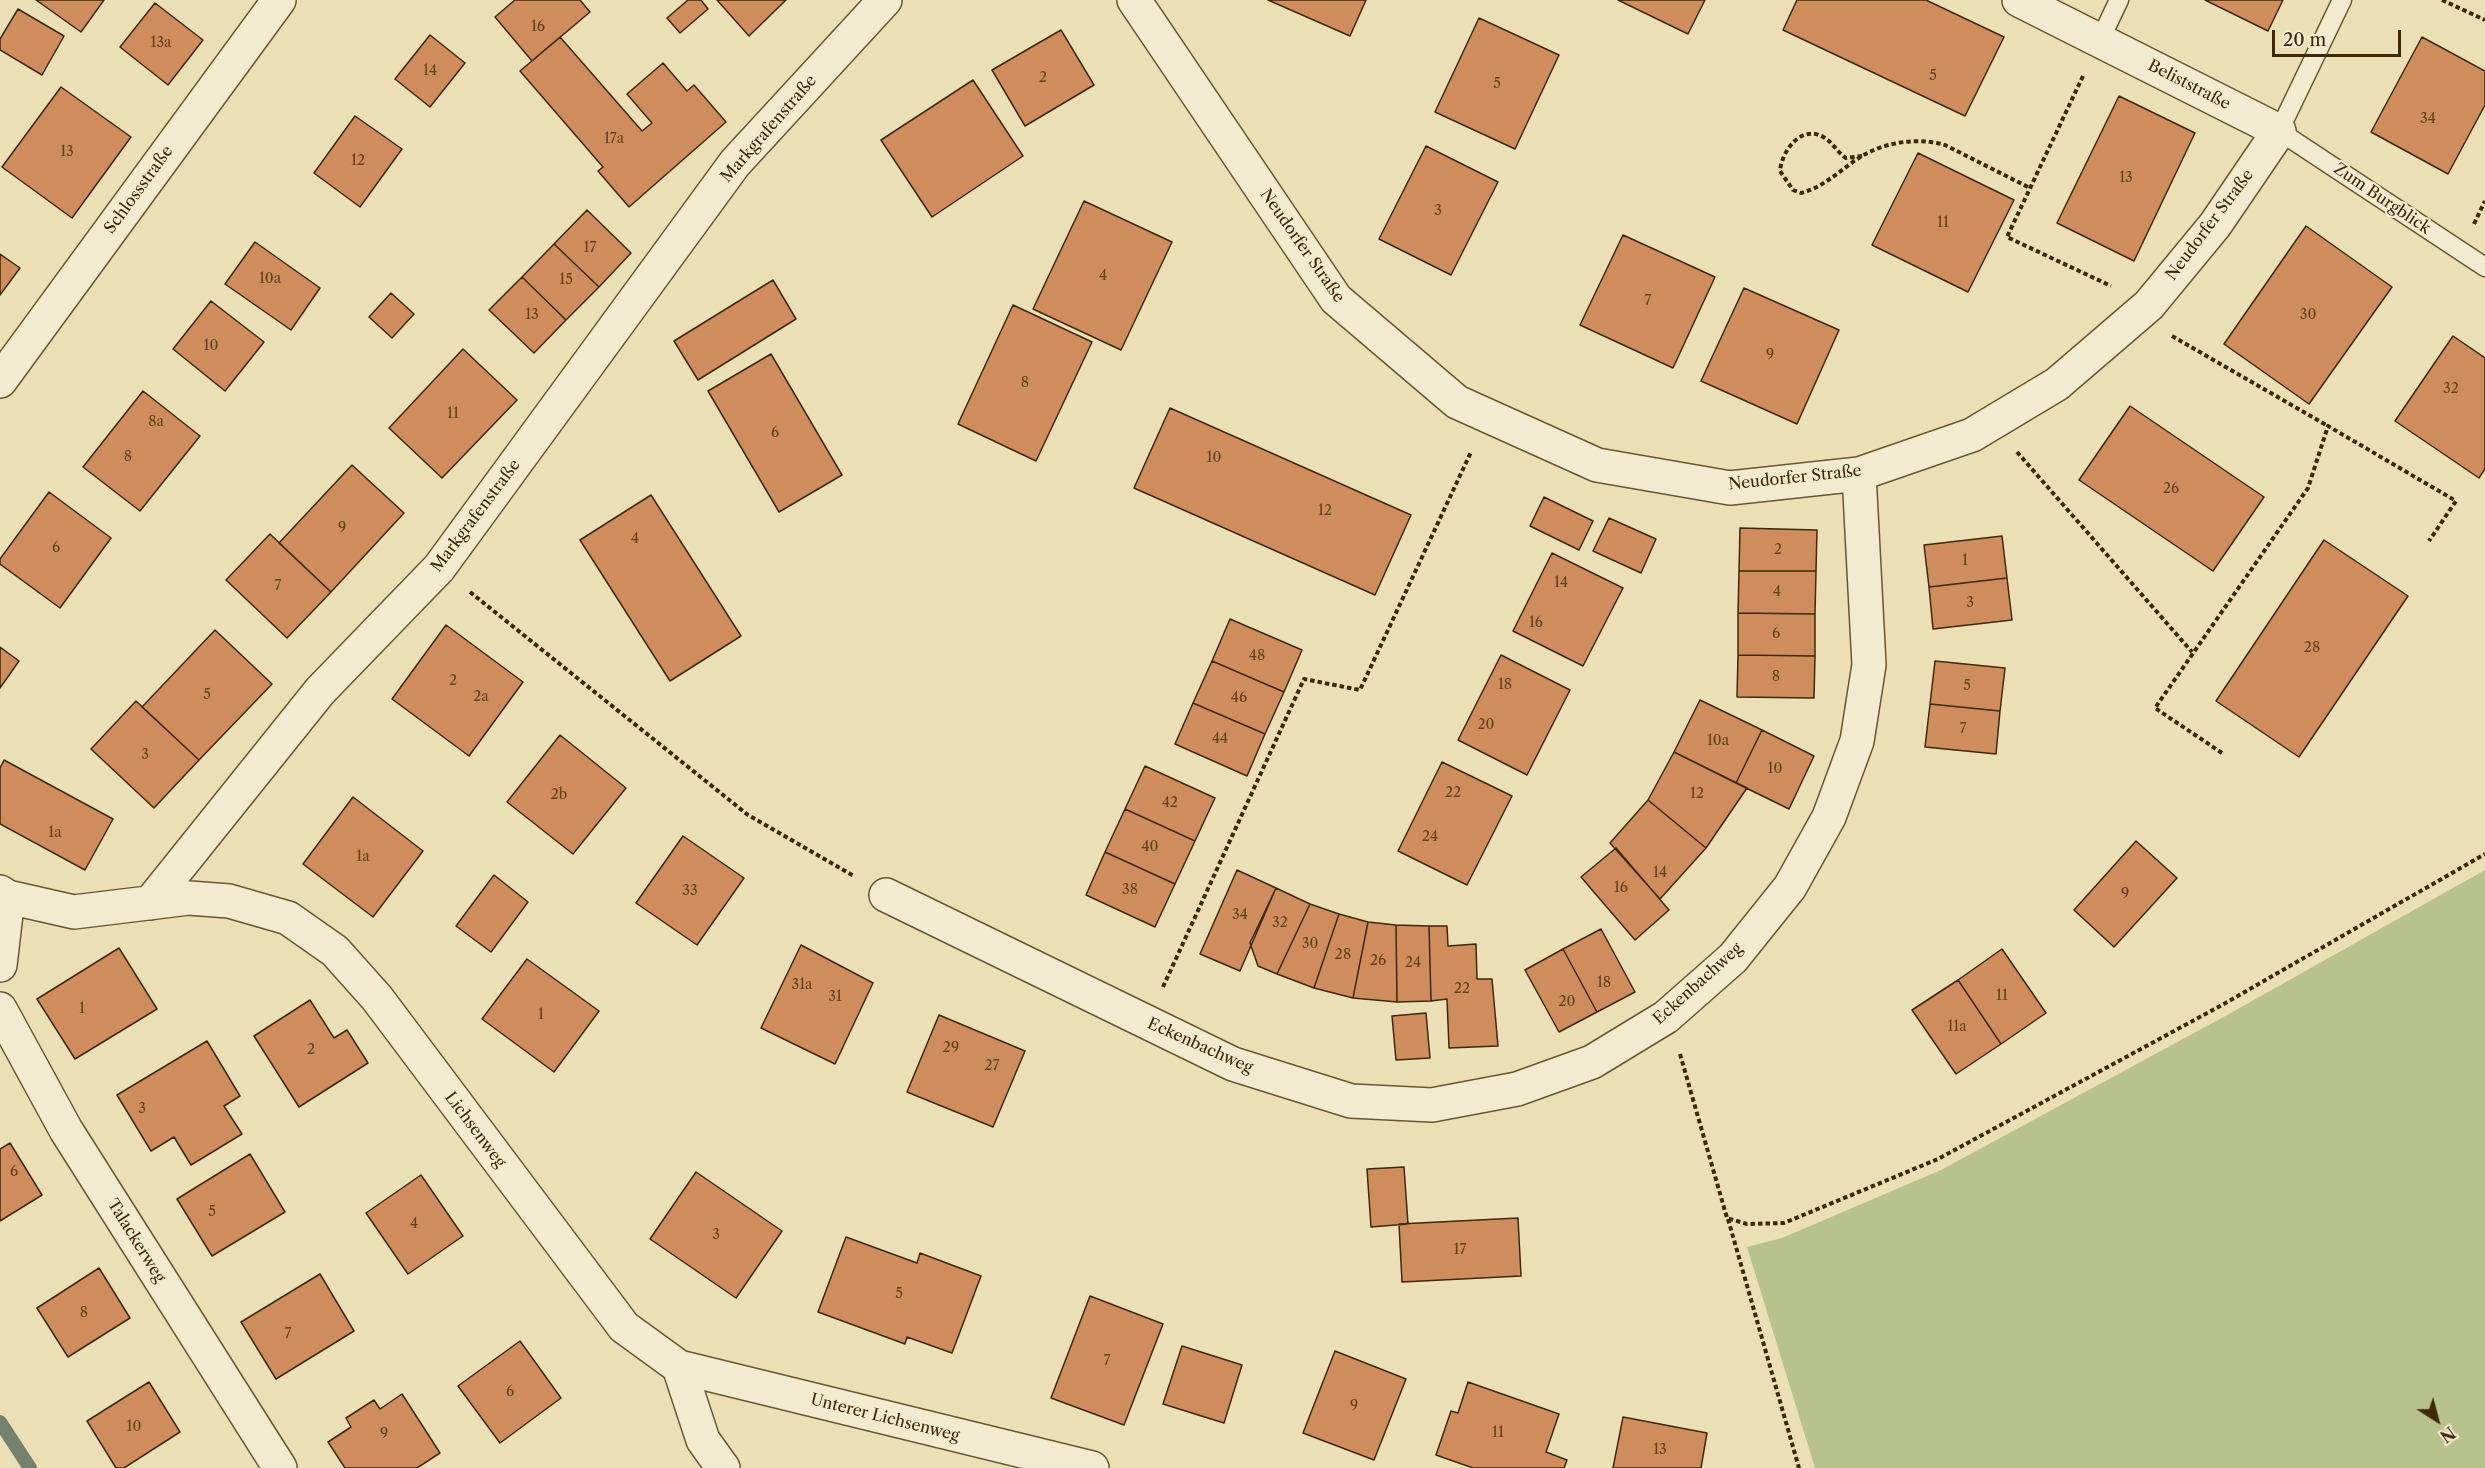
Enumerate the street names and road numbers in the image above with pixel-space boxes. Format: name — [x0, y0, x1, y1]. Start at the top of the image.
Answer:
street label: Beliststraße — [2145, 56, 2233, 114]
street label: Markgrafenstraße — [717, 71, 821, 187]
street label: Schlossstraße — [101, 142, 177, 238]
street label: Zum Burgblick — [2330, 160, 2434, 238]
street label: Neudorfer Straße — [2162, 166, 2258, 284]
street label: Neudorfer Straße — [1256, 186, 1348, 306]
street label: Markgrafenstraße — [427, 456, 525, 576]
street label: Neudorfer Straße — [1727, 461, 1863, 495]
street label: Eckenbachweg — [1649, 939, 1747, 1029]
street label: Eckenbachweg — [1144, 1014, 1256, 1078]
street label: Lichsenweg — [440, 1088, 510, 1172]
street label: Talackerweg — [103, 1196, 169, 1286]
street label: Unterer Lichsenweg — [809, 1390, 961, 1446]

